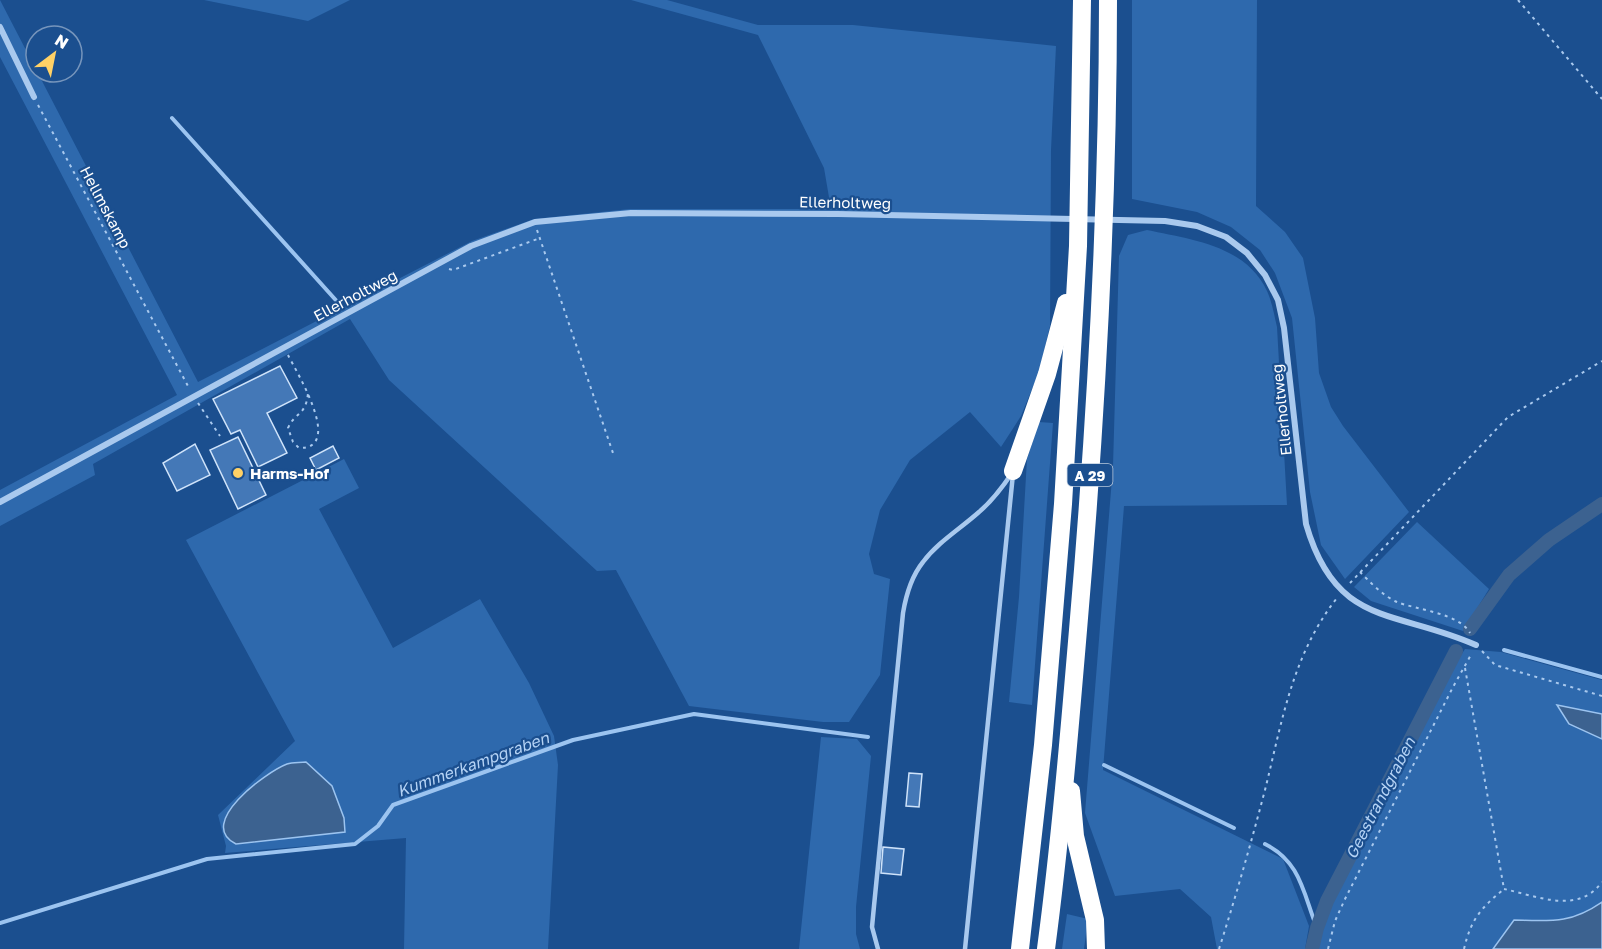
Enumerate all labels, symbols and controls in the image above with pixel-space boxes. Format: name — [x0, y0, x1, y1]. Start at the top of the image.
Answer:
north arrow — [24, 24, 84, 84]
text: N — [51, 30, 72, 53]
street label: Hellmskamp — [77, 163, 135, 251]
street label: Ellerholtweg — [799, 192, 891, 212]
street label: Ellerholtweg — [310, 265, 400, 325]
street label: Ellerholtweg — [1267, 363, 1295, 457]
place label: Harms-Hof — [250, 464, 330, 482]
road number: A 29 — [1068, 464, 1112, 486]
marker: Harms-Hof — [231, 466, 245, 480]
water label: Kummerkampgraben — [394, 727, 553, 801]
water label: Geestrandgraben — [1341, 733, 1420, 862]

